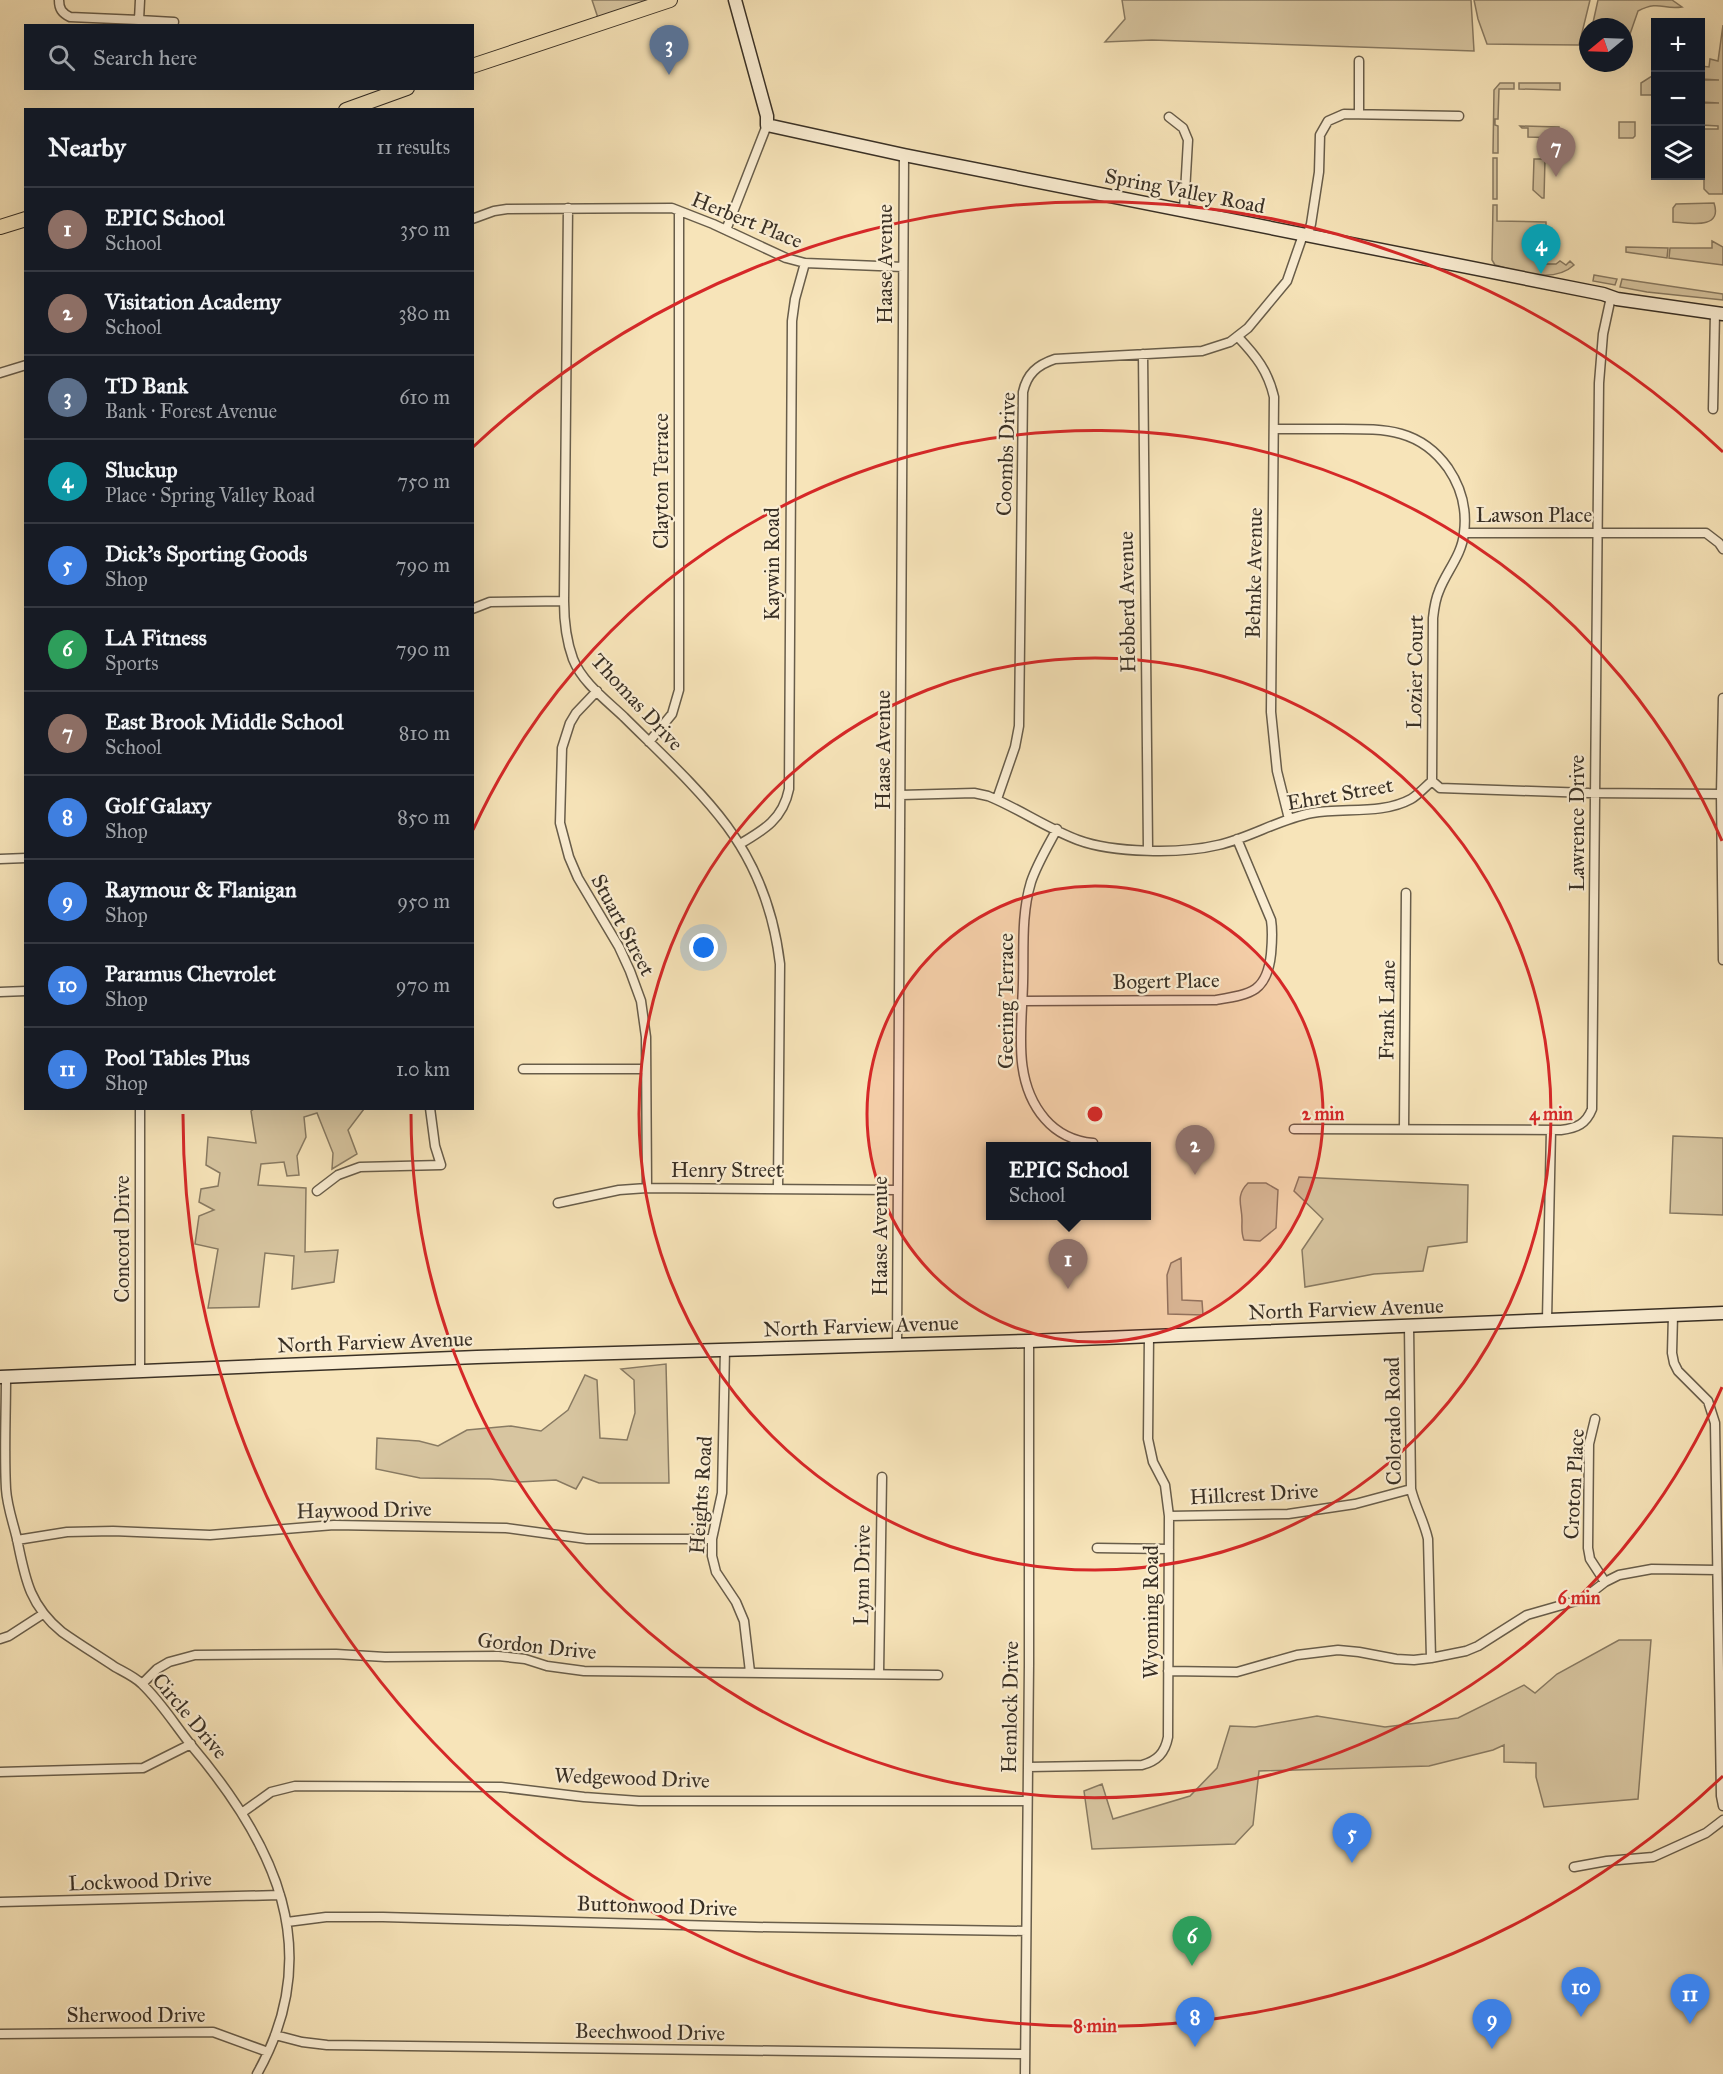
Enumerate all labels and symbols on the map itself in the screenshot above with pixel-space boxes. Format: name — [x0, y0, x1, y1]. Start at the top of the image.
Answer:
north arrow — [1579, 18, 1633, 72]
pin: 3 — [650, 26, 688, 75]
pin: 7 — [1536, 128, 1576, 177]
street label: Spring Valley Road — [1103, 163, 1268, 219]
street label: Herbert Place — [688, 186, 807, 254]
street label: Haase Avenue — [872, 204, 898, 324]
pin: 4 — [1522, 224, 1560, 274]
street label: Coombs Drive — [991, 391, 1021, 517]
street label: Clayton Terrace — [648, 413, 674, 549]
street label: Lawson Place — [1476, 502, 1592, 528]
street label: Kaywin Road — [759, 507, 785, 621]
street label: Behnke Avenue — [1240, 507, 1268, 639]
street label: Hebberd Avenue — [1113, 531, 1141, 673]
street label: Lozier Court — [1401, 614, 1429, 729]
street label: Thomas Drive — [585, 648, 689, 756]
street label: Haase Avenue — [870, 690, 896, 810]
street label: Lawrence Drive — [1564, 754, 1590, 891]
street label: Ehret Street — [1285, 772, 1396, 816]
street label: Stuart Street — [585, 870, 661, 981]
your location — [689, 933, 718, 962]
street label: Geering Terrace — [993, 933, 1019, 1069]
street label: Frank Lane — [1373, 959, 1401, 1060]
street label: Bogert Place — [1112, 967, 1220, 995]
text: 2 min — [1302, 1103, 1345, 1125]
text: 4 min — [1529, 1103, 1573, 1126]
centre of rings — [1085, 1104, 1105, 1124]
pin: 2 — [1176, 1126, 1214, 1175]
street label: Henry Street — [671, 1157, 784, 1183]
street label: Concord Drive — [109, 1175, 135, 1303]
street label: Haase Avenue — [867, 1176, 893, 1296]
pin: 1 — [1048, 1240, 1088, 1289]
street label: North Farview Avenue — [1248, 1293, 1445, 1325]
street label: North Farview Avenue — [763, 1310, 960, 1342]
street label: North Farview Avenue — [277, 1326, 474, 1358]
street label: Colorado Road — [1379, 1356, 1407, 1485]
street label: Croton Place — [1558, 1428, 1590, 1540]
street label: Heights Road — [684, 1435, 718, 1555]
street label: Hillcrest Drive — [1189, 1478, 1319, 1510]
street label: Haywood Drive — [296, 1496, 432, 1524]
street label: Lynn Drive — [848, 1524, 876, 1626]
street label: Wyoming Road — [1138, 1545, 1164, 1679]
text: 6 min — [1558, 1587, 1601, 1609]
street label: Gordon Drive — [476, 1627, 598, 1665]
street label: Hemlock Drive — [996, 1640, 1024, 1773]
street label: Circle Drive — [147, 1668, 234, 1764]
street label: Wedgewood Drive — [554, 1762, 710, 1794]
pin: 5 — [1332, 1814, 1372, 1863]
street label: Lockwood Drive — [68, 1865, 212, 1896]
street label: Buttonwood Drive — [576, 1890, 738, 1922]
pin: 6 — [1172, 1916, 1212, 1966]
pin: 10 — [1562, 1968, 1600, 2017]
pin: 11 — [1670, 1974, 1710, 2024]
pin: 8 — [1176, 1998, 1214, 2047]
pin: 9 — [1472, 2000, 1512, 2049]
street label: Sherwood Drive — [66, 2002, 206, 2028]
text: 8 min — [1073, 2015, 1117, 2037]
street label: Beechwood Drive — [575, 2018, 726, 2046]

